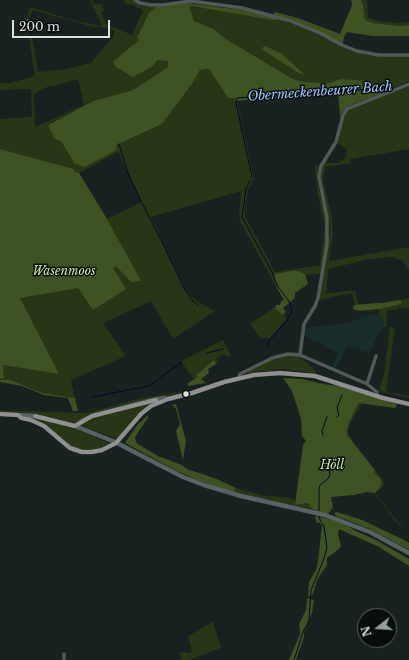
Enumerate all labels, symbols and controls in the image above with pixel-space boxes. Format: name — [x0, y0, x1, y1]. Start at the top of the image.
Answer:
scale bar — [14, 12, 112, 38]
text: 200 m — [19, 19, 60, 34]
water label: Obermeckenbeurer Bach — [247, 79, 393, 105]
park label: Wasenmoos — [32, 265, 96, 279]
unlabelled marker — [181, 389, 191, 399]
park label: Höll — [320, 459, 344, 473]
north arrow — [357, 608, 397, 648]
text: N — [358, 624, 375, 638]

